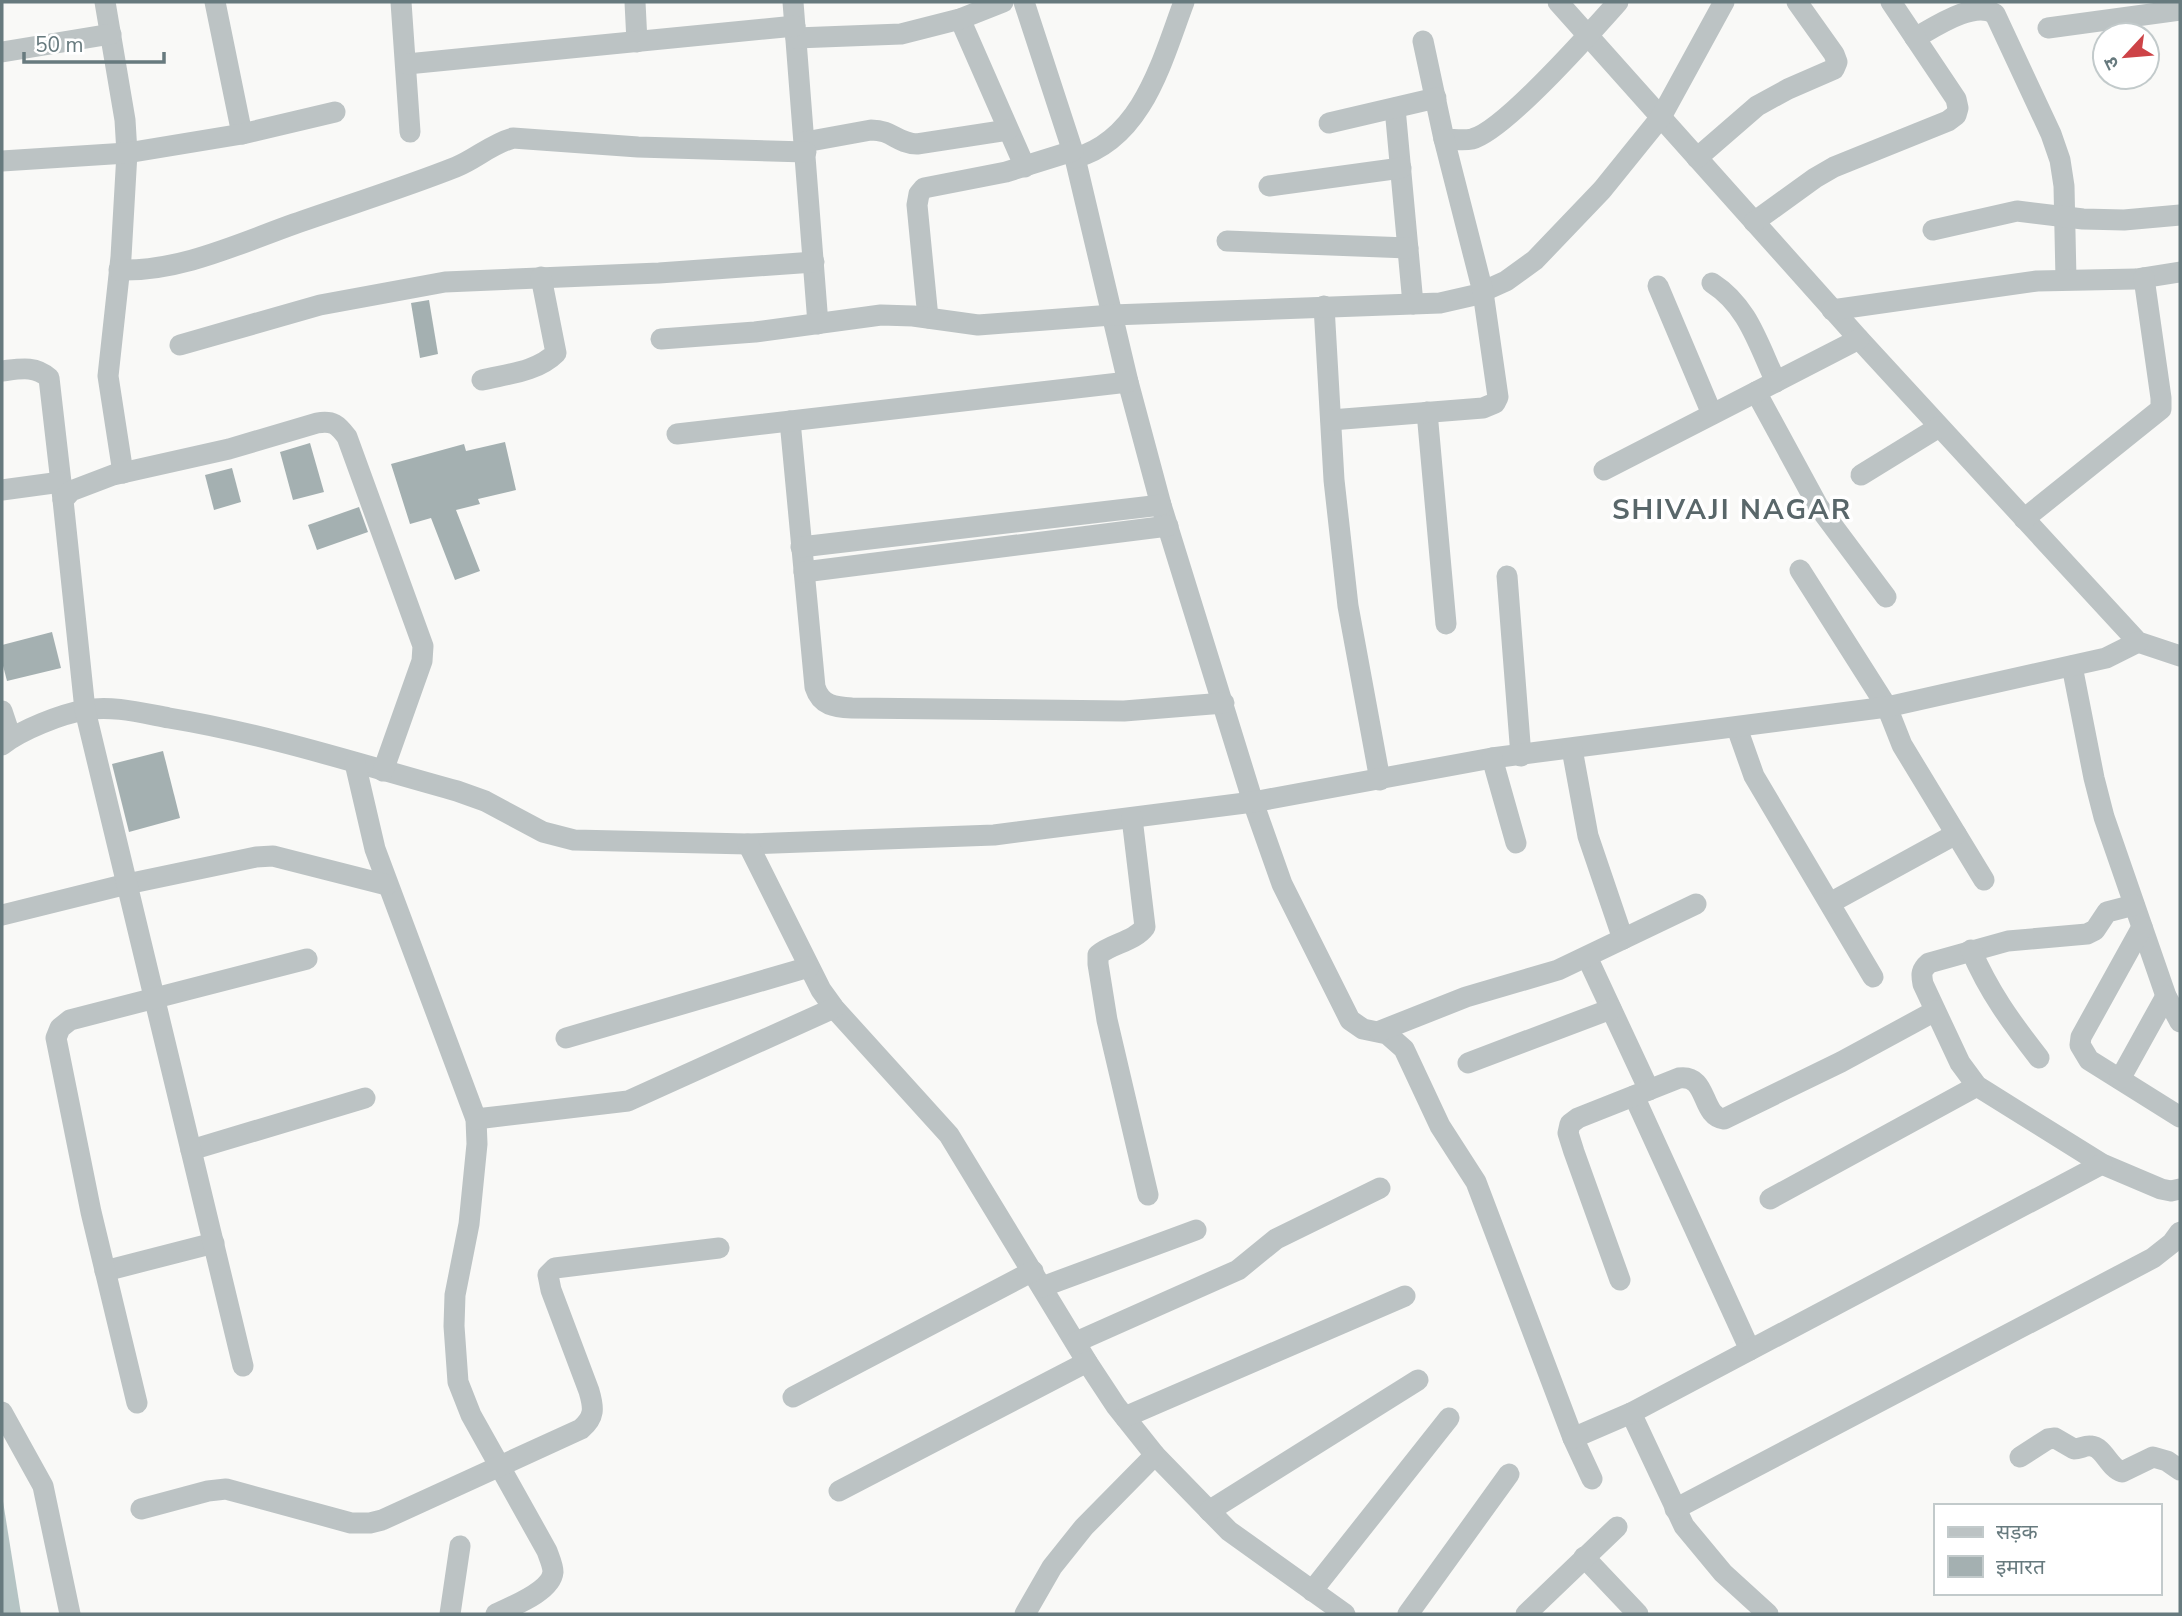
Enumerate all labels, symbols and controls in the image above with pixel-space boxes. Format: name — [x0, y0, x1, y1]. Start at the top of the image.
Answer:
scale bar — [24, 21, 164, 65]
north arrow — [2091, 21, 2161, 91]
text: 50 m — [35, 31, 84, 59]
text: उ — [2097, 52, 2126, 74]
district label: SHIVAJI NAGAR — [1612, 491, 1852, 529]
legend — [1934, 1504, 2161, 1595]
text: सड़क — [1996, 1518, 2038, 1546]
text: इमारत — [1996, 1553, 2046, 1581]

